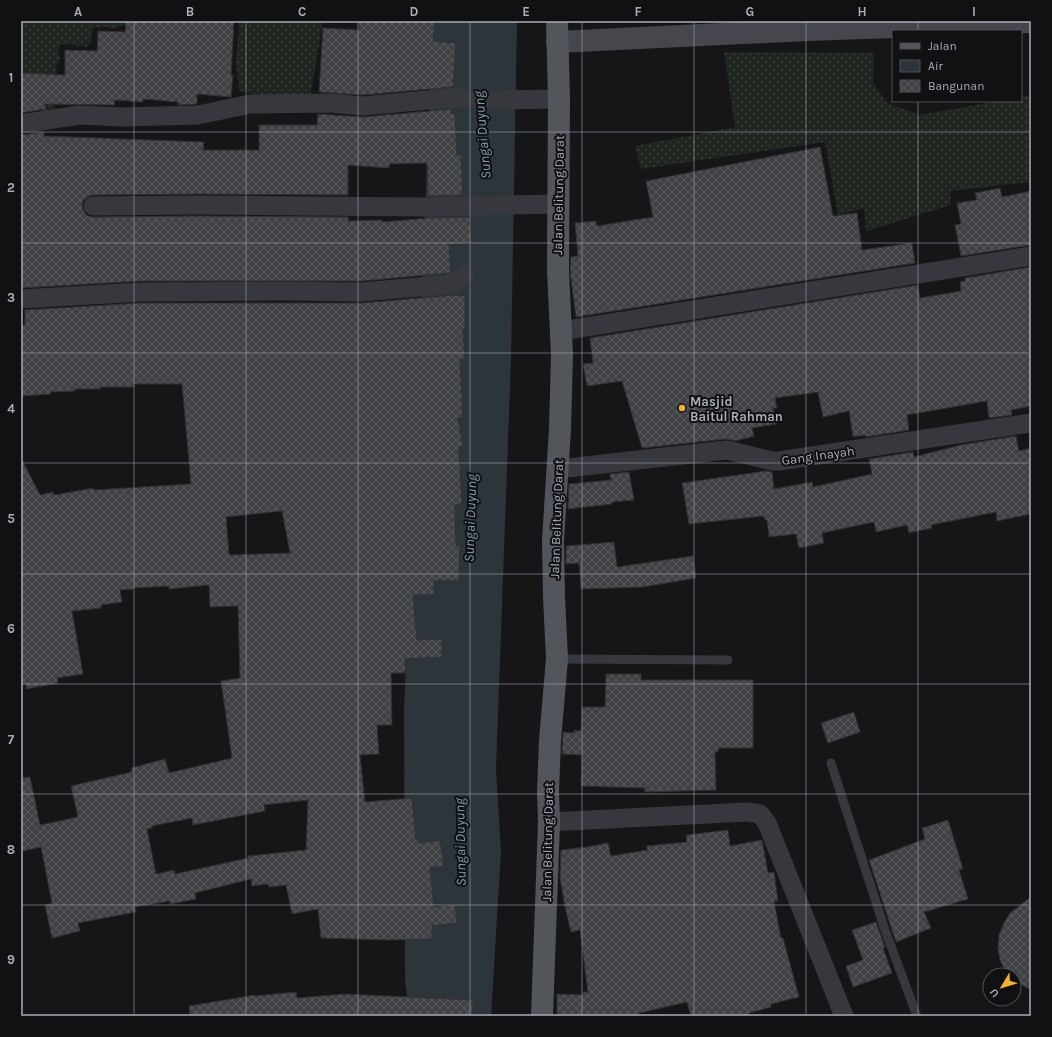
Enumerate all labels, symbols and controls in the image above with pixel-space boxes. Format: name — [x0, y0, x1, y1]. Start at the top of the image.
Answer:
text: A — [74, 4, 82, 19]
text: B — [186, 4, 194, 19]
text: C — [298, 4, 306, 19]
text: D — [410, 4, 419, 19]
text: E — [522, 4, 530, 19]
text: F — [634, 4, 642, 19]
text: G — [746, 4, 754, 19]
text: H — [857, 4, 867, 19]
text: I — [972, 4, 976, 19]
legend — [892, 30, 1022, 102]
text: Jalan — [928, 39, 957, 53]
text: Air — [928, 59, 943, 73]
text: 1 — [9, 70, 13, 85]
text: Bangunan — [928, 79, 984, 93]
water label: Sungai Duyung — [470, 89, 495, 180]
street label: Jalan Belitung Darat — [550, 135, 567, 255]
text: 2 — [7, 180, 15, 195]
text: 3 — [7, 290, 15, 305]
place label: Masjid Baitul Rahman — [690, 394, 783, 424]
text: 4 — [7, 401, 15, 416]
marker: Masjid Baitul Rahman — [677, 403, 687, 413]
street label: Gang Inayah — [781, 443, 856, 468]
street label: Jalan Belitung Darat — [547, 459, 566, 579]
water label: Sungai Duyung — [460, 473, 481, 562]
text: 5 — [7, 511, 15, 526]
text: 6 — [7, 621, 15, 636]
text: 7 — [8, 732, 15, 747]
street label: Jalan Belitung Darat — [539, 782, 556, 902]
water label: Sungai Duyung — [451, 797, 470, 886]
text: 8 — [7, 842, 15, 857]
text: 9 — [7, 952, 15, 967]
north arrow — [982, 967, 1022, 1007]
text: U — [987, 986, 1002, 1000]

